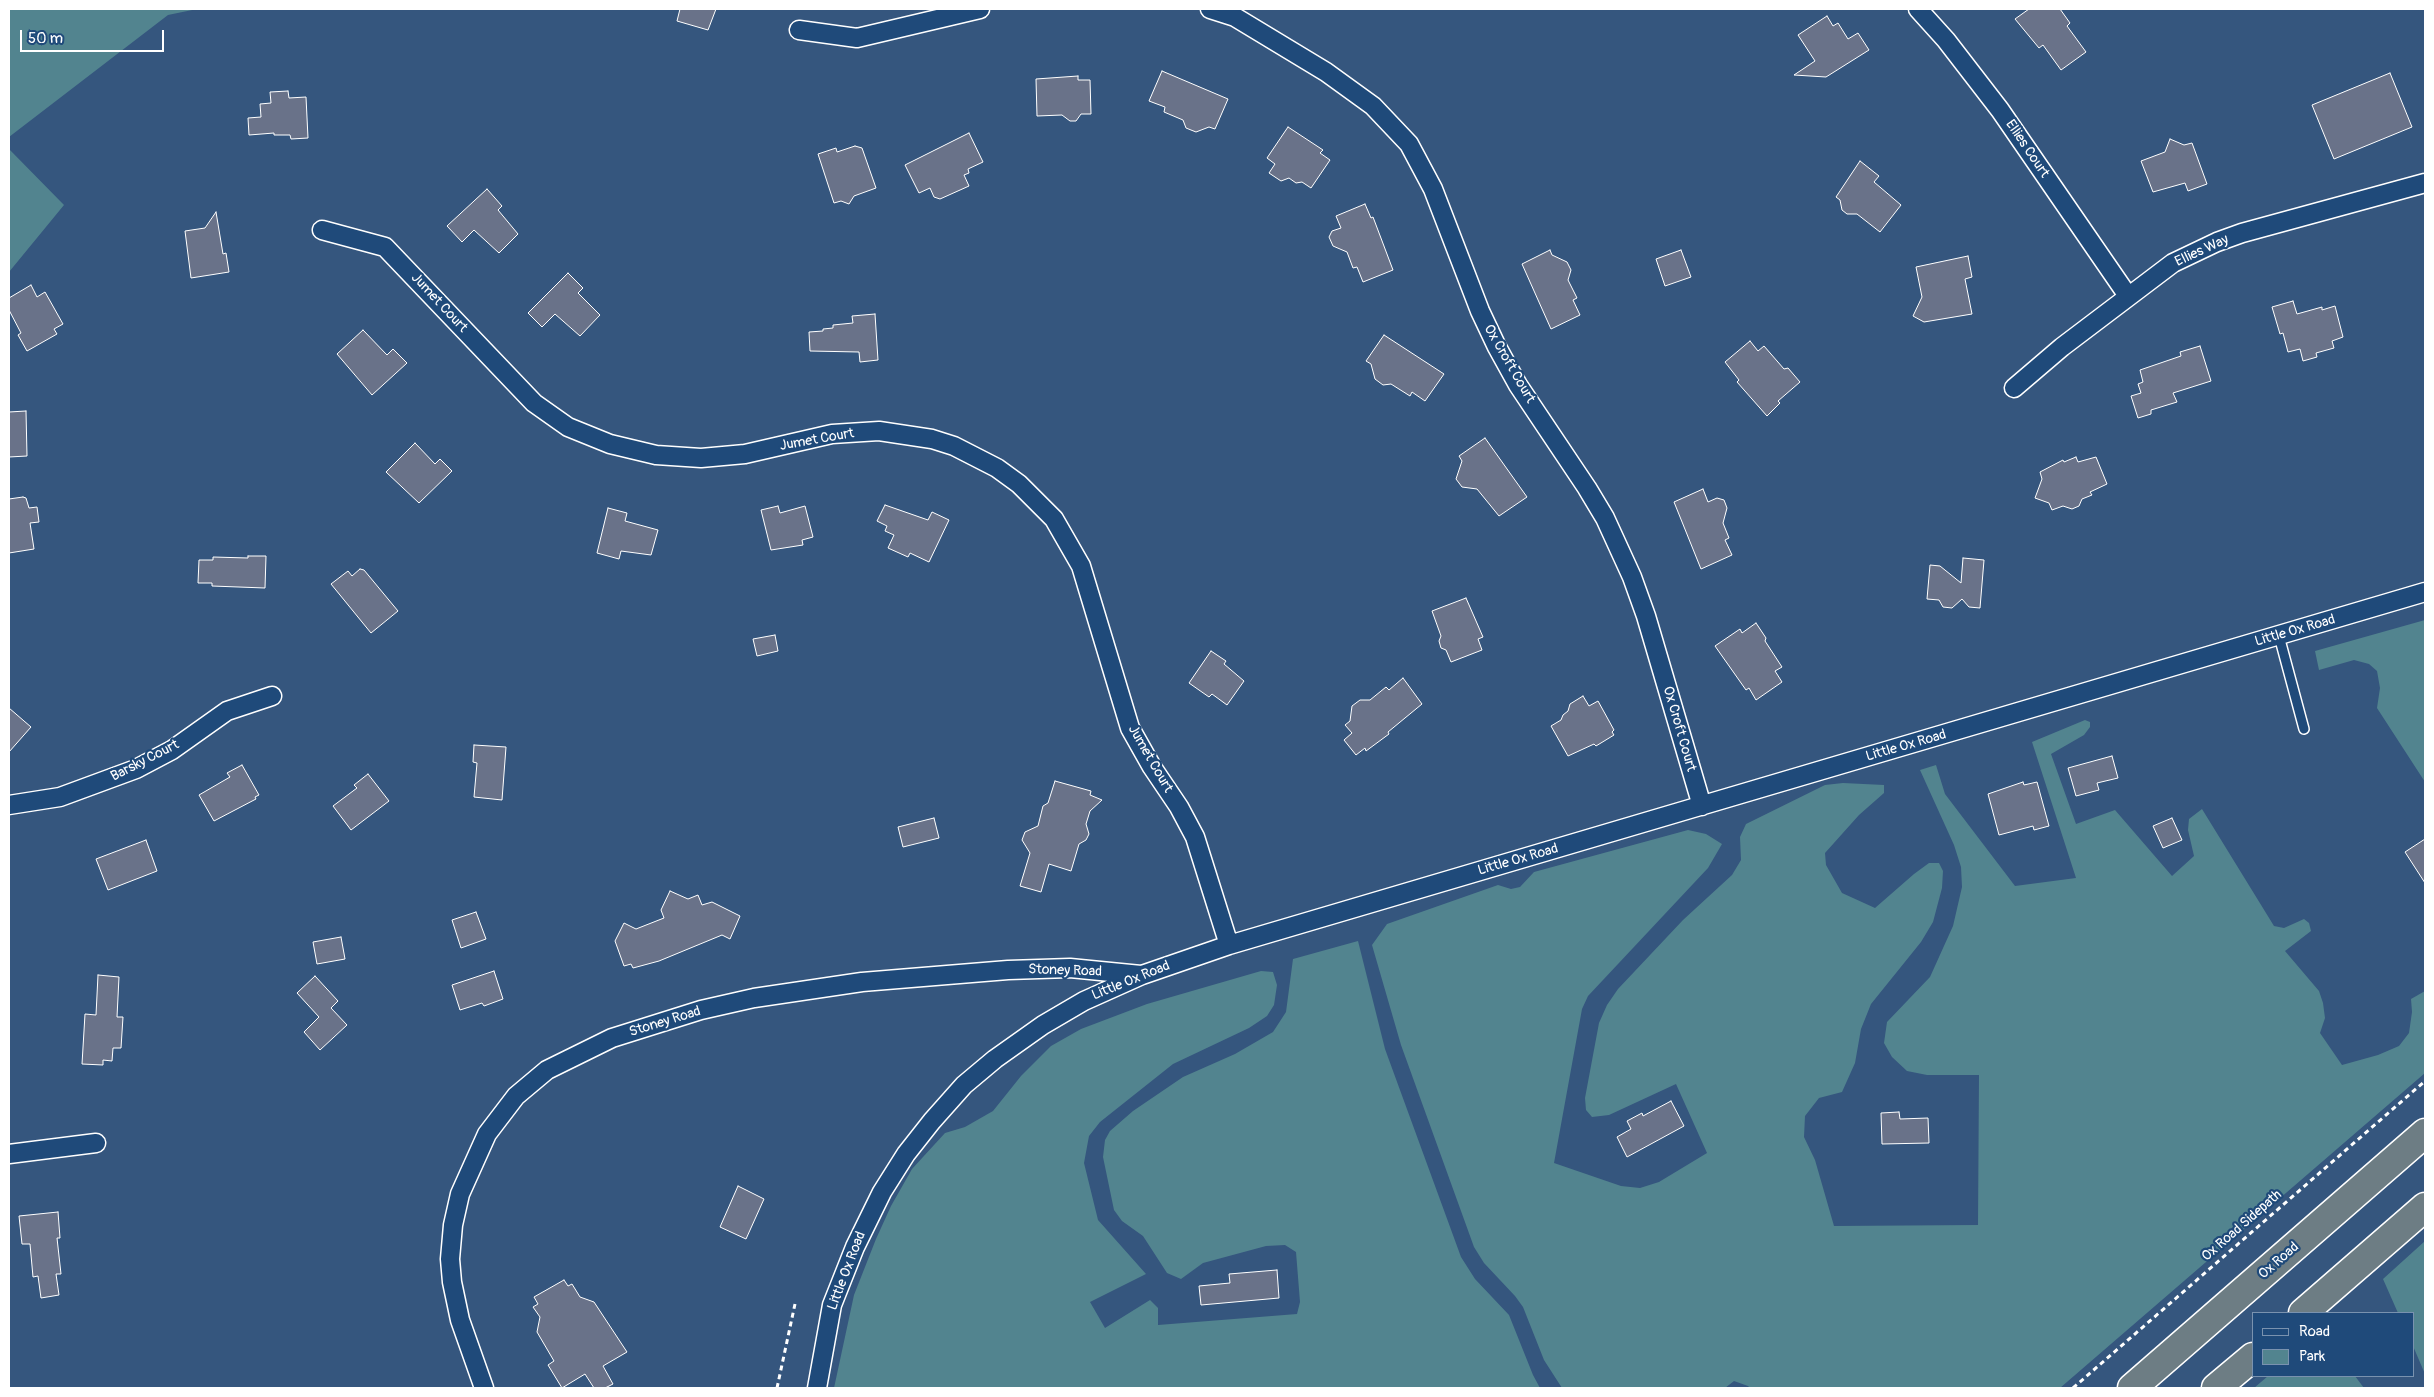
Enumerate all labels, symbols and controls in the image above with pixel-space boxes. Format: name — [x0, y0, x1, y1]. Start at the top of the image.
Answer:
scale bar — [22, 20, 166, 52]
text: 50 m — [28, 29, 63, 48]
street label: Ellies Court — [2001, 117, 2053, 181]
street label: Ellies Way — [2173, 231, 2231, 271]
street label: Jumet Court — [407, 270, 471, 336]
street label: Ox Croft Court — [1480, 322, 1538, 406]
street label: Jumet Court — [779, 425, 855, 455]
street label: Little Ox Road — [2253, 612, 2337, 650]
street label: Ox Croft Court — [1659, 684, 1699, 774]
street label: Jumet Court — [1124, 722, 1176, 796]
street label: Little Ox Road — [1864, 727, 1948, 765]
street label: Barsky Court — [108, 737, 182, 785]
street label: Little Ox Road — [1476, 841, 1560, 879]
street label: Little Ox Road — [1089, 958, 1173, 1004]
street label: Stoney Road — [1028, 961, 1102, 981]
street label: Stoney Road — [627, 1003, 703, 1041]
street label: Ox Road Sidepath — [2199, 1187, 2285, 1265]
street label: Little Ox Road — [824, 1229, 870, 1313]
street label: Ox Road — [2255, 1239, 2303, 1283]
legend — [2252, 1312, 2414, 1377]
text: Road — [2299, 1322, 2330, 1341]
text: Park — [2299, 1347, 2325, 1366]

